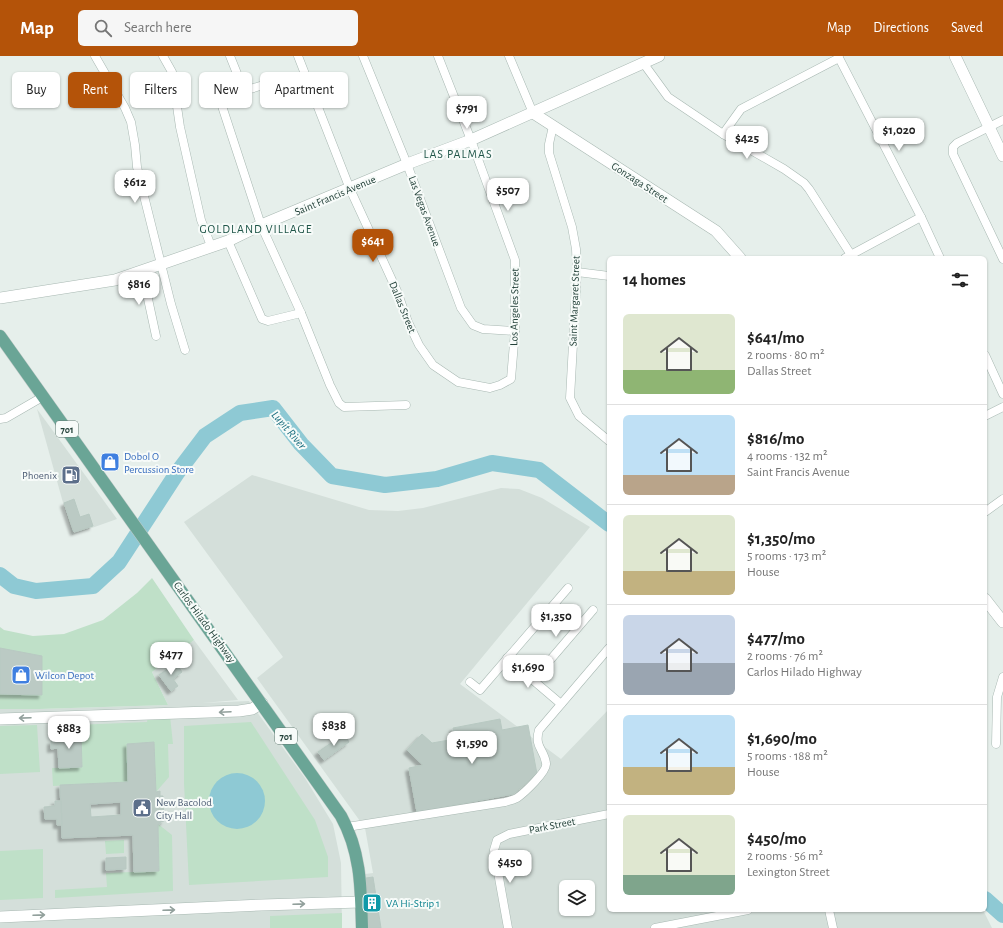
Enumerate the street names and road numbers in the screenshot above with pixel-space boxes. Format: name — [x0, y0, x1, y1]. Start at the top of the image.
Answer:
street label: Gonzaga Street — [609, 160, 670, 205]
street label: Saint Francis Avenue — [293, 173, 377, 218]
street label: Las Vegas Avenue — [407, 174, 442, 248]
street label: Saint Margaret Street — [567, 255, 582, 347]
street label: Los Angeles Street — [508, 268, 521, 346]
street label: Dallas Street — [387, 280, 418, 335]
road number: 701 — [56, 421, 78, 437]
street label: Carlos Hilado Highway — [172, 580, 238, 665]
road number: 701 — [275, 728, 297, 744]
street label: Park Street — [528, 816, 577, 835]

